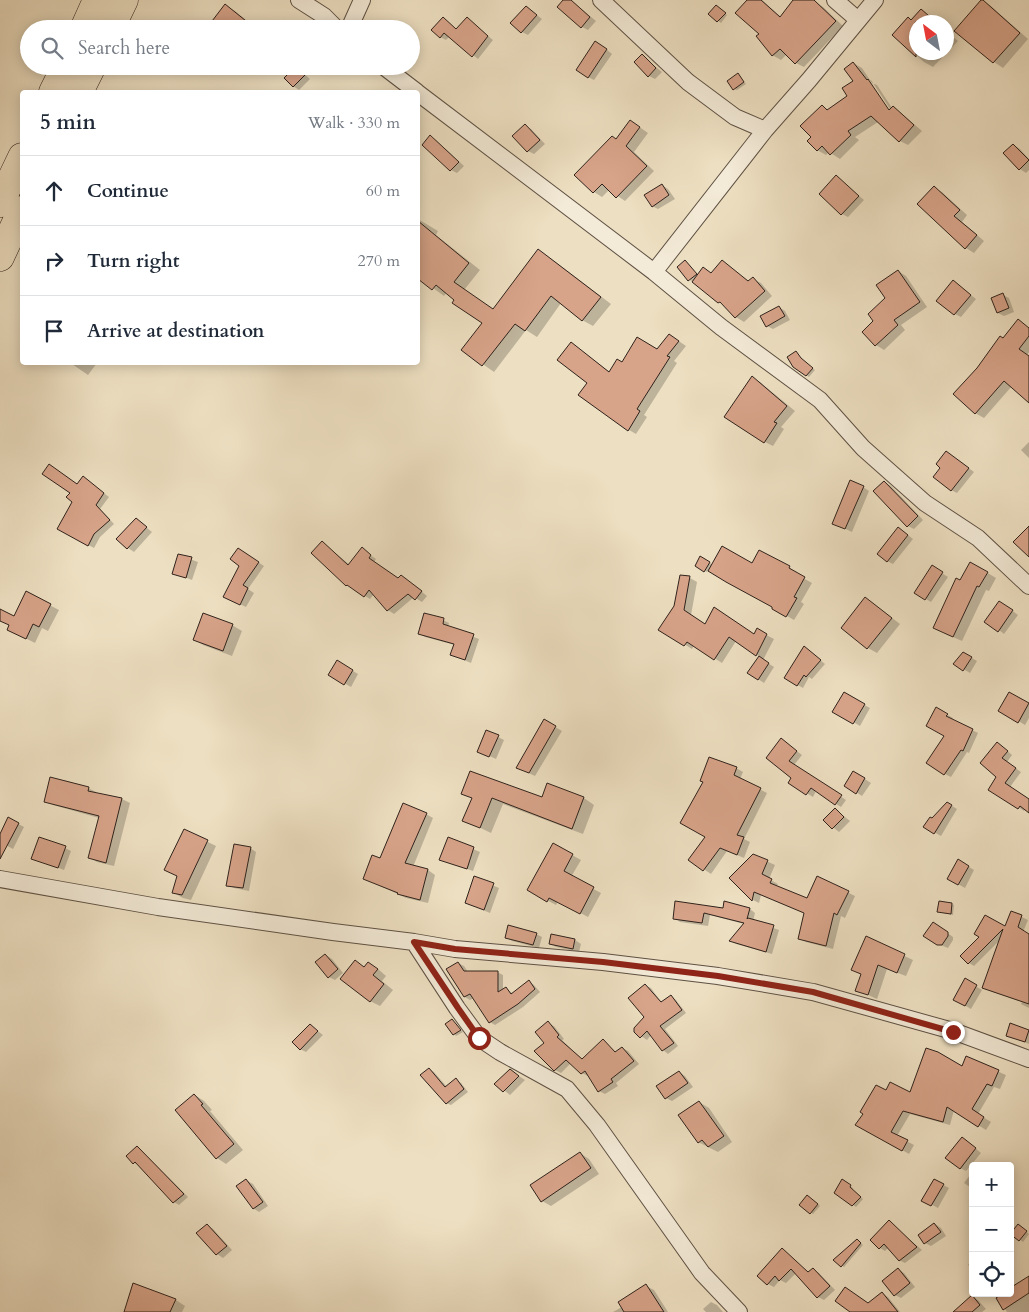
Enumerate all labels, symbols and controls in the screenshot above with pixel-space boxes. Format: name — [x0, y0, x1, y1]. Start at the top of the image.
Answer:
north arrow — [909, 15, 954, 60]
search box — [20, 20, 420, 75]
icon: search — [38, 34, 66, 62]
text: Search here — [78, 35, 170, 61]
text: 5 min — [40, 108, 96, 137]
text: Walk · 330 m — [308, 112, 400, 134]
icon: ahead — [40, 177, 68, 205]
text: Continue — [87, 178, 169, 204]
text: 60 m — [366, 180, 400, 202]
icon: right — [40, 247, 68, 275]
text: Turn right — [87, 248, 179, 274]
text: 270 m — [358, 250, 400, 272]
icon: arrive — [40, 317, 68, 345]
text: Arrive at destination — [87, 318, 264, 344]
route end — [942, 1021, 965, 1044]
route start — [468, 1027, 491, 1050]
map controls — [969, 1162, 1014, 1297]
button: + — [969, 1162, 1014, 1207]
button: − — [969, 1207, 1014, 1252]
button: locate — [969, 1252, 1014, 1297]

